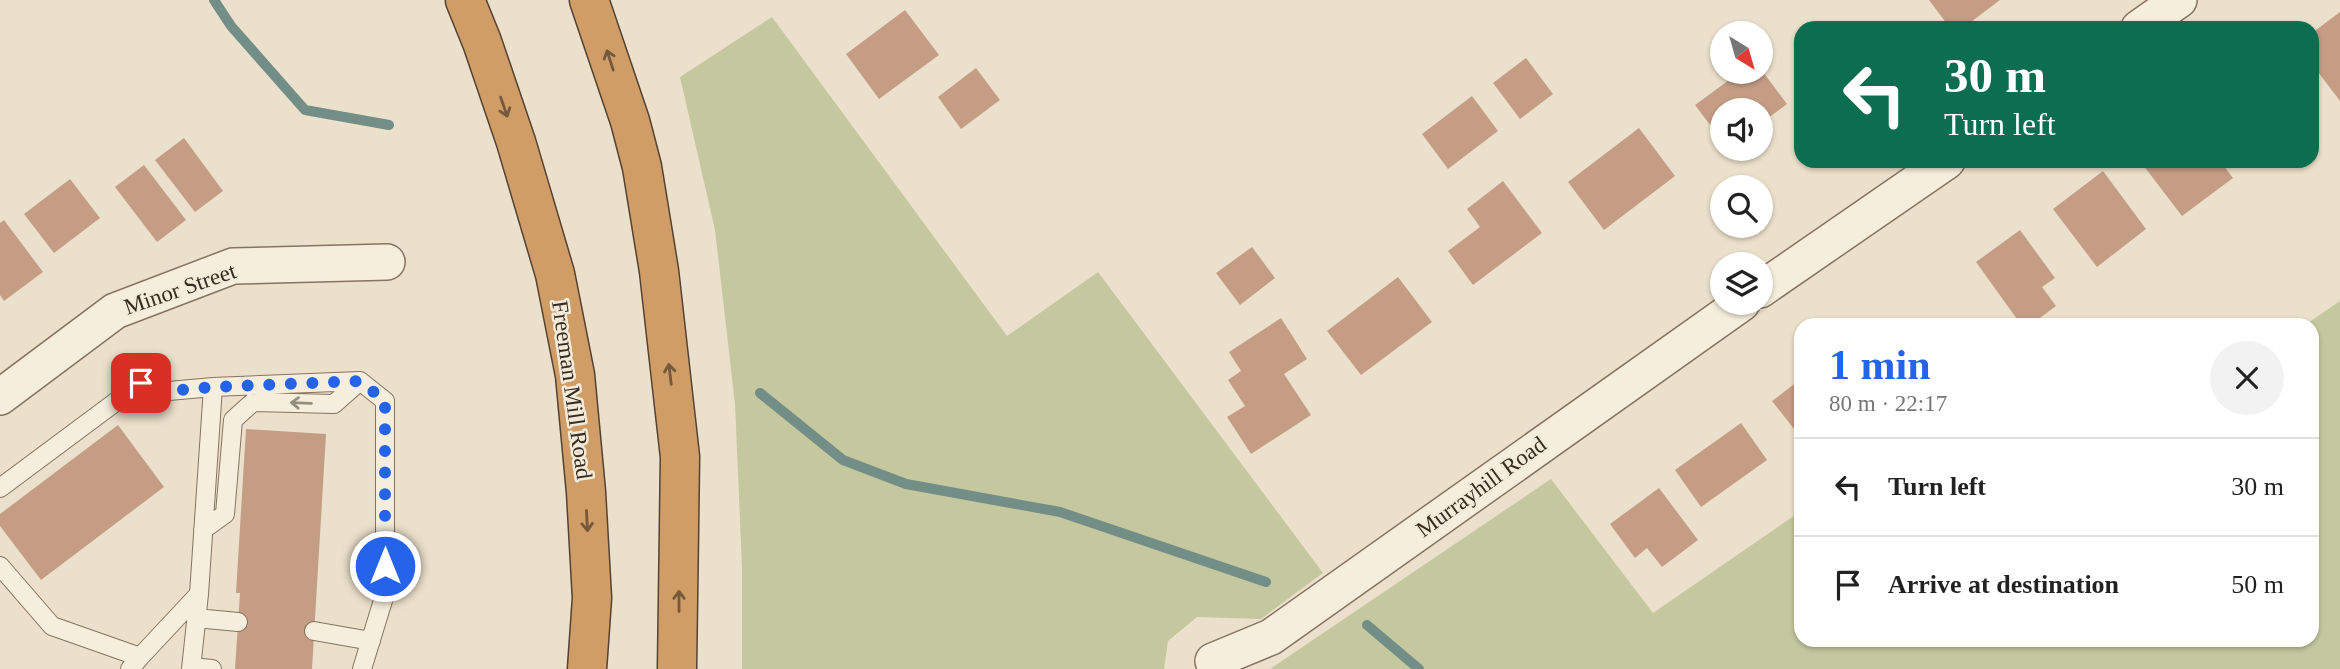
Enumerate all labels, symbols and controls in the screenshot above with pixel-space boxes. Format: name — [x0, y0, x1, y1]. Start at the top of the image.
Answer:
north arrow — [1710, 21, 1773, 84]
map controls — [1710, 21, 1773, 315]
text: 30 m — [1944, 48, 2046, 103]
icon: left — [1829, 49, 1920, 140]
one-way arrow — [603, 50, 615, 72]
one-way arrow — [499, 96, 511, 118]
button: sound — [1710, 98, 1773, 161]
text: Turn left — [1944, 106, 2056, 142]
button: search — [1710, 175, 1773, 238]
button: layers — [1710, 252, 1773, 315]
street label: Minor Street — [121, 258, 240, 320]
street label: Freeman Mill Road — [547, 299, 597, 481]
button: close — [2210, 341, 2284, 415]
text: 1 min — [1829, 342, 1931, 388]
pin — [111, 353, 171, 413]
one-way arrow — [664, 363, 677, 386]
icon: arrive — [122, 364, 160, 402]
text: 80 m · 22:17 — [1829, 391, 1947, 416]
one-way arrow — [290, 397, 313, 410]
street label: Murrayhill Road — [1411, 431, 1551, 542]
icon: left — [1829, 468, 1867, 506]
text: Turn left — [1888, 472, 1986, 501]
text: 30 m — [2231, 472, 2284, 501]
one-way arrow — [581, 509, 594, 532]
position arrow — [348, 529, 422, 603]
icon: arrive — [1829, 566, 1867, 604]
text: Arrive at destination — [1888, 570, 2119, 599]
text: 50 m — [2231, 570, 2284, 599]
one-way arrow — [672, 590, 686, 613]

